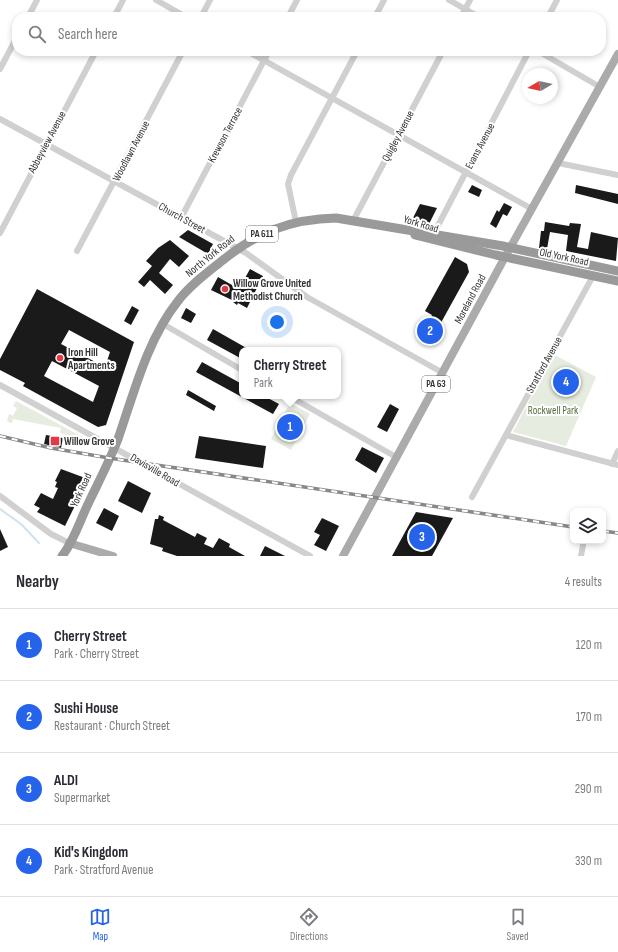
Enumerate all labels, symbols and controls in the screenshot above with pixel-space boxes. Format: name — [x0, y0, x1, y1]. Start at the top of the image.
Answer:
search box — [12, 12, 606, 56]
icon: search — [26, 23, 48, 45]
text: Search here — [58, 25, 118, 44]
north arrow — [522, 68, 558, 104]
street label: Krewson Terrace — [205, 105, 245, 165]
street label: Quigley Avenue — [379, 108, 417, 164]
street label: Abbeyview Avenue — [25, 109, 69, 176]
street label: Woodlawn Avenue — [110, 119, 152, 183]
street label: Evans Avenue — [462, 121, 498, 171]
street label: Church Street — [156, 200, 208, 237]
street label: York Road — [402, 213, 441, 236]
road number: PA 611 — [246, 226, 278, 242]
street label: North York Road — [183, 232, 237, 280]
street label: Old York Road — [538, 245, 590, 269]
street label: Moreland Road — [452, 272, 489, 326]
place label: Willow Grove United Methodist Church — [233, 277, 311, 303]
marker: Willow Grove United Methodist Church — [220, 284, 230, 294]
your location — [267, 312, 287, 332]
pin: 2 — [417, 316, 443, 346]
street label: Stratford Avenue — [523, 335, 565, 395]
place label: Iron Hill Apartments — [67, 346, 115, 372]
popup — [239, 347, 341, 399]
marker: Iron Hill Apartments — [55, 353, 65, 363]
text: Cherry Street — [254, 356, 326, 375]
pin: 4 — [553, 367, 579, 397]
text: Park — [254, 375, 273, 391]
road number: PA 63 — [422, 376, 450, 392]
park label: Rockwell Park — [528, 404, 579, 417]
pin: 1 — [277, 412, 303, 442]
marker: Willow Grove — [49, 435, 61, 447]
place label: Willow Grove — [64, 435, 115, 448]
street label: Davisville Road — [128, 451, 182, 489]
street label: York Road — [67, 471, 95, 509]
map controls — [570, 508, 606, 544]
button: layers — [570, 508, 606, 544]
pin: 3 — [409, 522, 435, 552]
text: Nearby — [16, 572, 59, 592]
text: 4 results — [565, 574, 602, 590]
text: Cherry Street — [54, 627, 127, 646]
text: 1 — [26, 637, 32, 653]
text: 120 m — [576, 637, 602, 653]
text: Park · Cherry Street — [54, 646, 139, 662]
text: Sushi House — [54, 699, 118, 718]
text: 2 — [26, 709, 32, 725]
text: 170 m — [576, 709, 602, 725]
text: Restaurant · Church Street — [54, 718, 170, 734]
text: ALDI — [54, 771, 78, 790]
text: 3 — [26, 781, 32, 797]
text: 290 m — [575, 781, 602, 797]
text: Supermarket — [54, 790, 110, 806]
text: Kid's Kingdom — [54, 843, 128, 862]
text: 4 — [26, 853, 32, 869]
text: 330 m — [575, 853, 602, 869]
text: Park · Stratford Avenue — [54, 862, 153, 878]
tab: Map — [89, 906, 111, 943]
tab: Directions — [290, 906, 328, 943]
tab: Saved — [507, 906, 529, 943]

